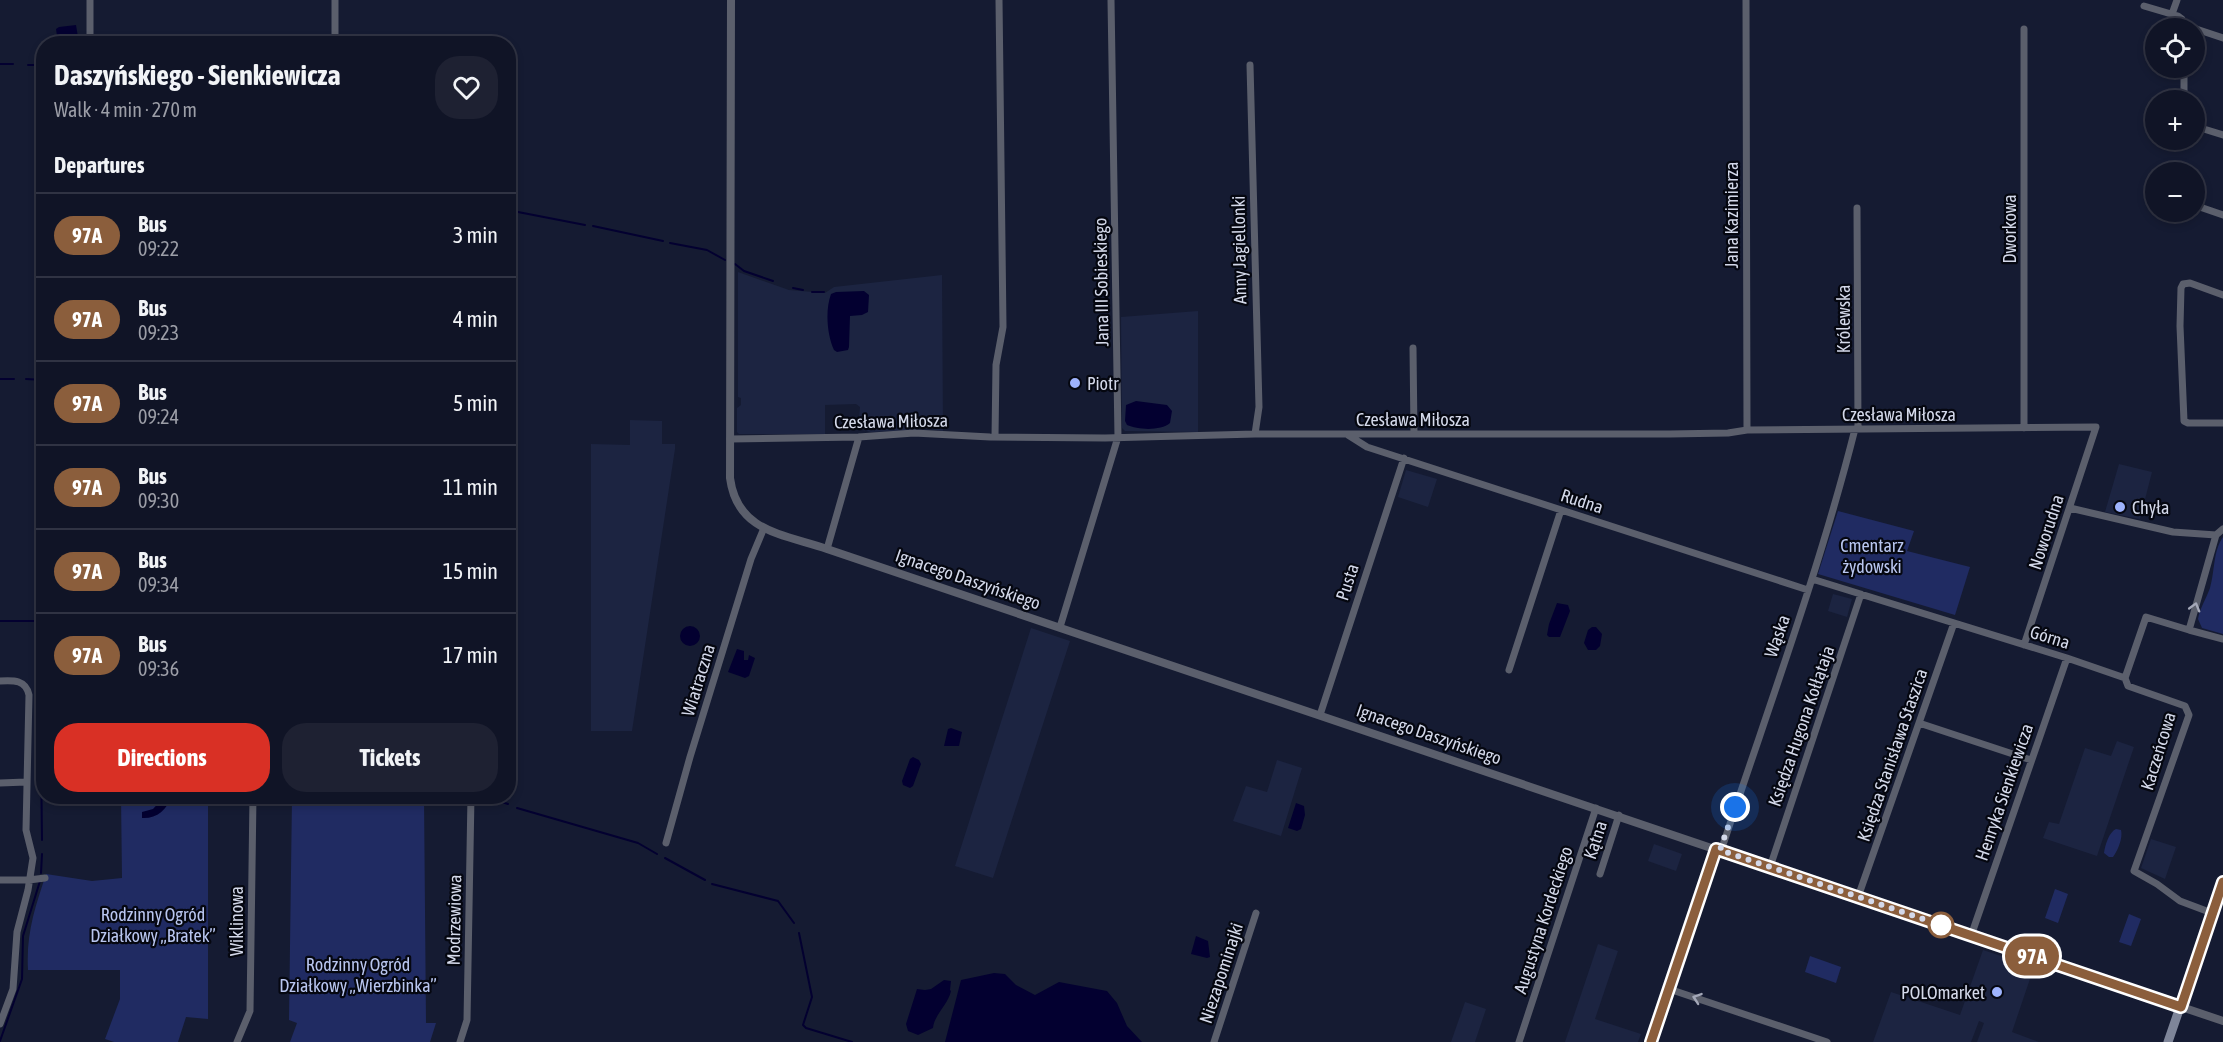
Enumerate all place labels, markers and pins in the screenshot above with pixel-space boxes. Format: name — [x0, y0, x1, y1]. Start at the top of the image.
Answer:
place label: Piotr — [1087, 373, 1119, 394]
marker: Piotr — [1068, 376, 1082, 390]
place label: Chyła — [2132, 497, 2169, 518]
marker: Chyła — [2113, 500, 2127, 514]
unlabelled marker — [1928, 912, 1954, 938]
place label: POLOmarket — [1901, 982, 1985, 1003]
marker: POLOmarket — [1990, 985, 2004, 999]

